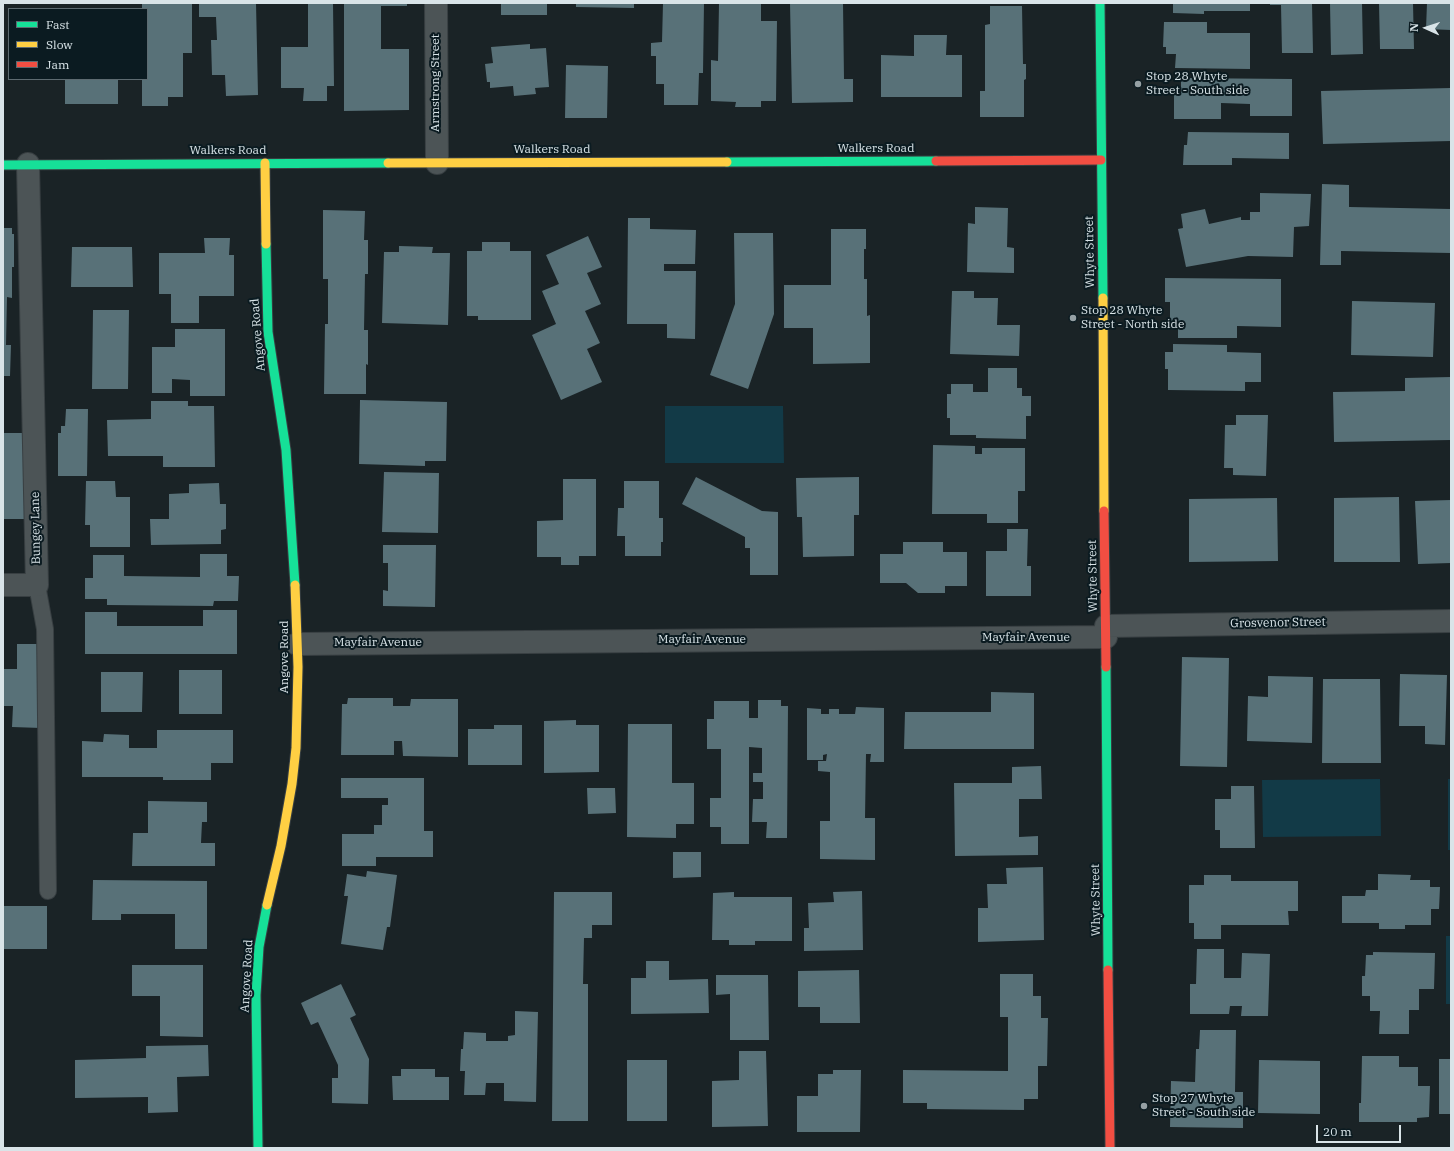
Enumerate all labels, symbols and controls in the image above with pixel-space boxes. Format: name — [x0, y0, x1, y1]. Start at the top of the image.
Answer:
legend — [8, 8, 148, 80]
north arrow — [1406, 8, 1446, 48]
text: Fast — [46, 17, 70, 32]
text: N — [1407, 23, 1421, 32]
street label: Armstrong Street — [429, 34, 443, 132]
text: Slow — [46, 37, 73, 52]
text: Jam — [46, 57, 69, 72]
place label: Stop 28 Whyte Street - South side — [1146, 70, 1249, 98]
marker: Stop 28 Whyte Street - South side — [1133, 79, 1143, 89]
street label: Walkers Road — [838, 142, 914, 156]
street label: Walkers Road — [514, 143, 590, 157]
street label: Walkers Road — [190, 144, 266, 158]
street label: Whyte Street — [1082, 216, 1098, 288]
street label: Angove Road — [248, 298, 268, 372]
place label: Stop 28 Whyte Street - North side — [1081, 304, 1184, 332]
marker: Stop 28 Whyte Street - North side — [1068, 313, 1078, 323]
street label: Bungey Lane — [28, 491, 44, 565]
street label: Whyte Street — [1085, 540, 1101, 612]
street label: Grosvenor Street — [1230, 615, 1326, 631]
street label: Angove Road — [278, 620, 292, 694]
street label: Mayfair Avenue — [982, 631, 1070, 645]
street label: Mayfair Avenue — [658, 633, 746, 647]
street label: Mayfair Avenue — [334, 636, 422, 650]
street label: Whyte Street — [1088, 864, 1104, 936]
street label: Angove Road — [238, 939, 256, 1013]
place label: Stop 27 Whyte Street - South side — [1152, 1092, 1255, 1120]
marker: Stop 27 Whyte Street - South side — [1139, 1101, 1149, 1111]
scale bar — [1318, 1117, 1403, 1143]
text: 20 m — [1323, 1124, 1352, 1139]

